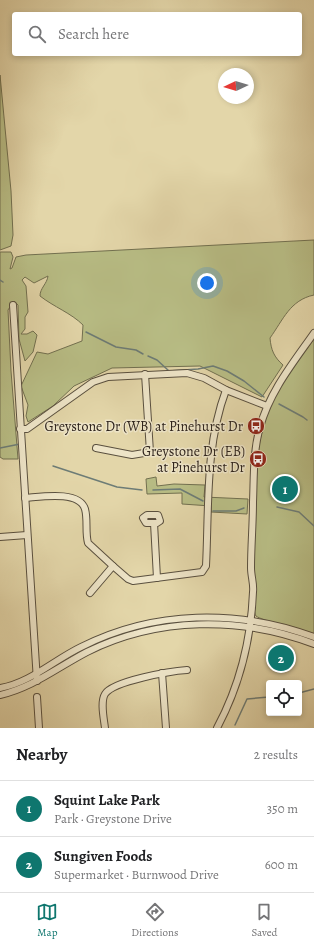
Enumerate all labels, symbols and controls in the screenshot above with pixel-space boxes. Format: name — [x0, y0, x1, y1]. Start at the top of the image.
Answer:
search box — [12, 12, 302, 56]
icon: search — [26, 23, 48, 45]
text: Search here — [58, 24, 129, 44]
north arrow — [218, 68, 254, 104]
your location — [197, 273, 217, 293]
bus stop icon: Greystone Dr (WB) at Pinehurst Dr — [246, 416, 266, 436]
place label: Greystone Dr (WB) at Pinehurst Dr — [44, 417, 244, 436]
place label: Greystone Dr (EB) at Pinehurst Dr — [142, 442, 246, 477]
bus stop icon: Greystone Dr (EB) at Pinehurst Dr — [248, 449, 268, 469]
pin: 1 — [272, 474, 298, 504]
pin: 2 — [268, 643, 294, 673]
map controls — [266, 680, 302, 716]
button: locate — [266, 680, 302, 716]
text: Nearby — [16, 743, 67, 766]
text: 2 results — [254, 746, 298, 763]
text: Squint Lake Park — [54, 790, 160, 810]
text: 1 — [27, 800, 31, 817]
text: 350 m — [267, 800, 298, 817]
text: Park · Greystone Drive — [54, 810, 172, 827]
text: Sungiven Foods — [54, 846, 152, 866]
text: 2 — [26, 856, 32, 873]
text: 600 m — [265, 856, 298, 873]
text: Supermarket · Burnwood Drive — [54, 866, 219, 883]
tab: Map — [36, 901, 58, 940]
tab: Directions — [131, 901, 179, 940]
tab: Saved — [251, 901, 278, 940]

